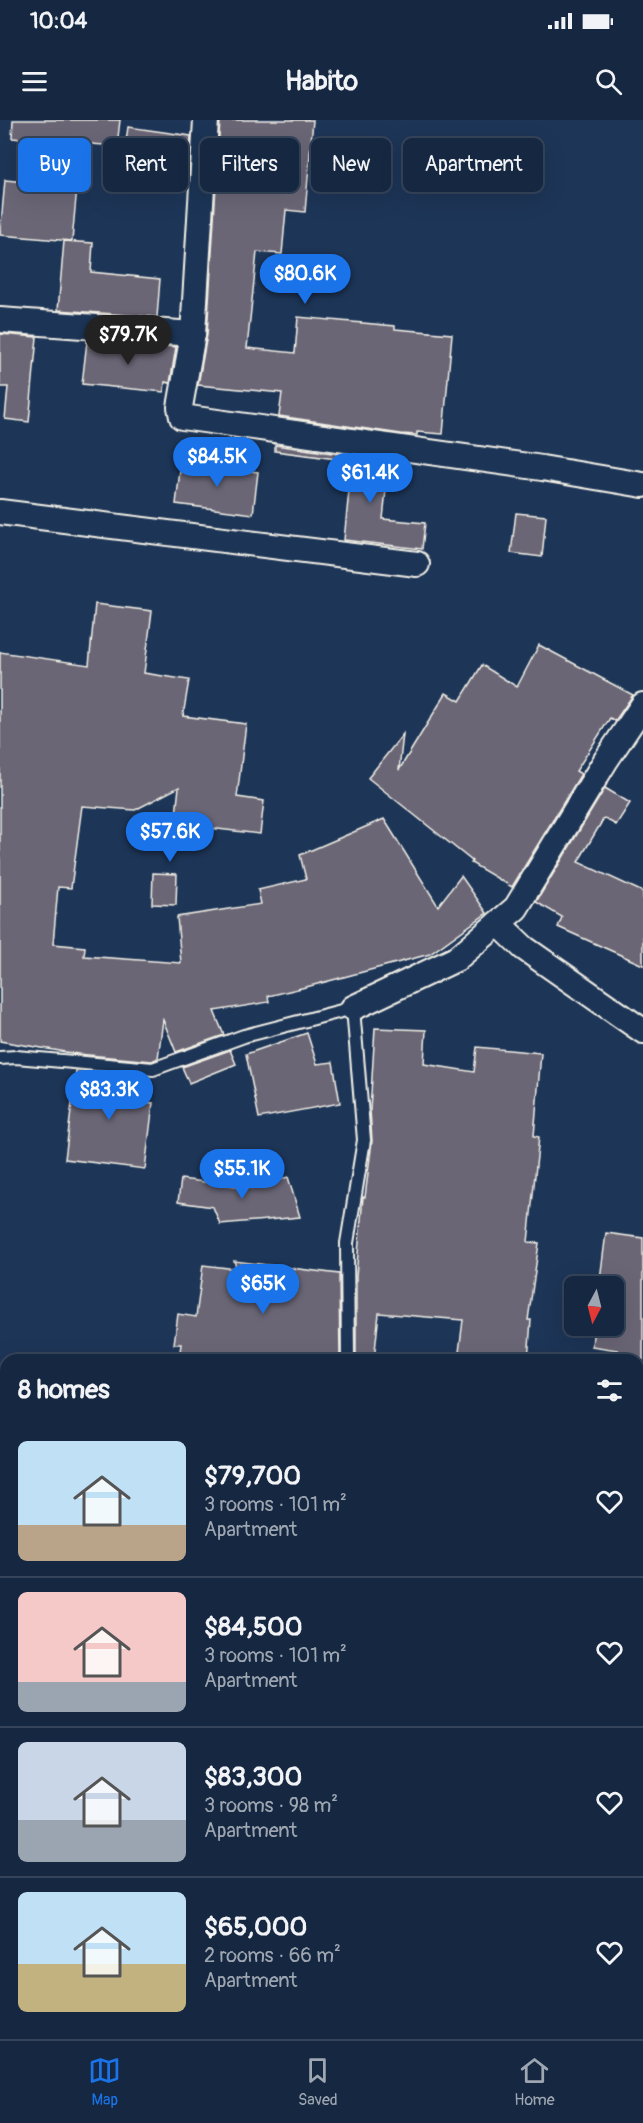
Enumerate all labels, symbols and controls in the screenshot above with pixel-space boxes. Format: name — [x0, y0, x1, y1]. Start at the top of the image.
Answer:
text: 10:04 — [30, 7, 87, 35]
icon: menu — [18, 65, 51, 98]
text: Habito — [285, 65, 358, 98]
icon: search — [592, 65, 625, 98]
chip: Buy — [18, 138, 91, 192]
chip: Rent — [103, 138, 188, 192]
chip: Filters — [200, 138, 299, 192]
chip: New — [311, 138, 391, 192]
chip: Apartment — [403, 138, 543, 192]
pin: $80.6K — [256, 254, 354, 305]
text: $80.6K — [274, 261, 336, 286]
pin: $79.7K — [79, 315, 177, 366]
text: $79.7K — [99, 322, 157, 347]
pin: $84.5K — [168, 437, 266, 488]
text: $84.5K — [187, 444, 247, 469]
pin: $61.4K — [321, 453, 419, 504]
text: $61.4K — [341, 460, 399, 485]
pin: $57.6K — [121, 812, 219, 863]
text: $57.6K — [140, 819, 200, 844]
pin: $83.3K — [60, 1070, 158, 1121]
text: $83.3K — [79, 1077, 139, 1102]
pin: $55.1K — [193, 1149, 291, 1200]
text: $55.1K — [214, 1156, 270, 1181]
pin: $65K — [227, 1264, 299, 1315]
text: $65K — [240, 1271, 286, 1296]
north arrow — [564, 1276, 624, 1336]
map controls — [564, 1276, 624, 1336]
text: 8 homes — [18, 1374, 110, 1406]
icon: filters — [593, 1374, 626, 1407]
text: $79,700 — [204, 1460, 301, 1492]
icon: home — [66, 1465, 138, 1537]
icon: heart — [593, 1485, 626, 1518]
text: 3 rooms · 101 m² — [204, 1492, 347, 1517]
text: Apartment — [204, 1517, 297, 1542]
text: $84,500 — [204, 1611, 303, 1643]
icon: home — [66, 1616, 138, 1688]
icon: heart — [593, 1636, 626, 1669]
text: 3 rooms · 101 m² — [204, 1643, 347, 1668]
text: Apartment — [204, 1668, 297, 1693]
text: $83,300 — [204, 1761, 302, 1793]
icon: home — [66, 1766, 138, 1838]
icon: heart — [593, 1786, 626, 1819]
text: 3 rooms · 98 m² — [204, 1793, 338, 1818]
text: Apartment — [204, 1818, 297, 1843]
text: $65,000 — [204, 1911, 307, 1943]
icon: home — [66, 1916, 138, 1988]
icon: heart — [593, 1936, 626, 1969]
text: 2 rooms · 66 m² — [204, 1943, 341, 1968]
text: Apartment — [204, 1968, 297, 1993]
tab: Map — [88, 2054, 121, 2110]
tab: Saved — [298, 2054, 338, 2110]
tab: Home — [514, 2054, 555, 2110]

